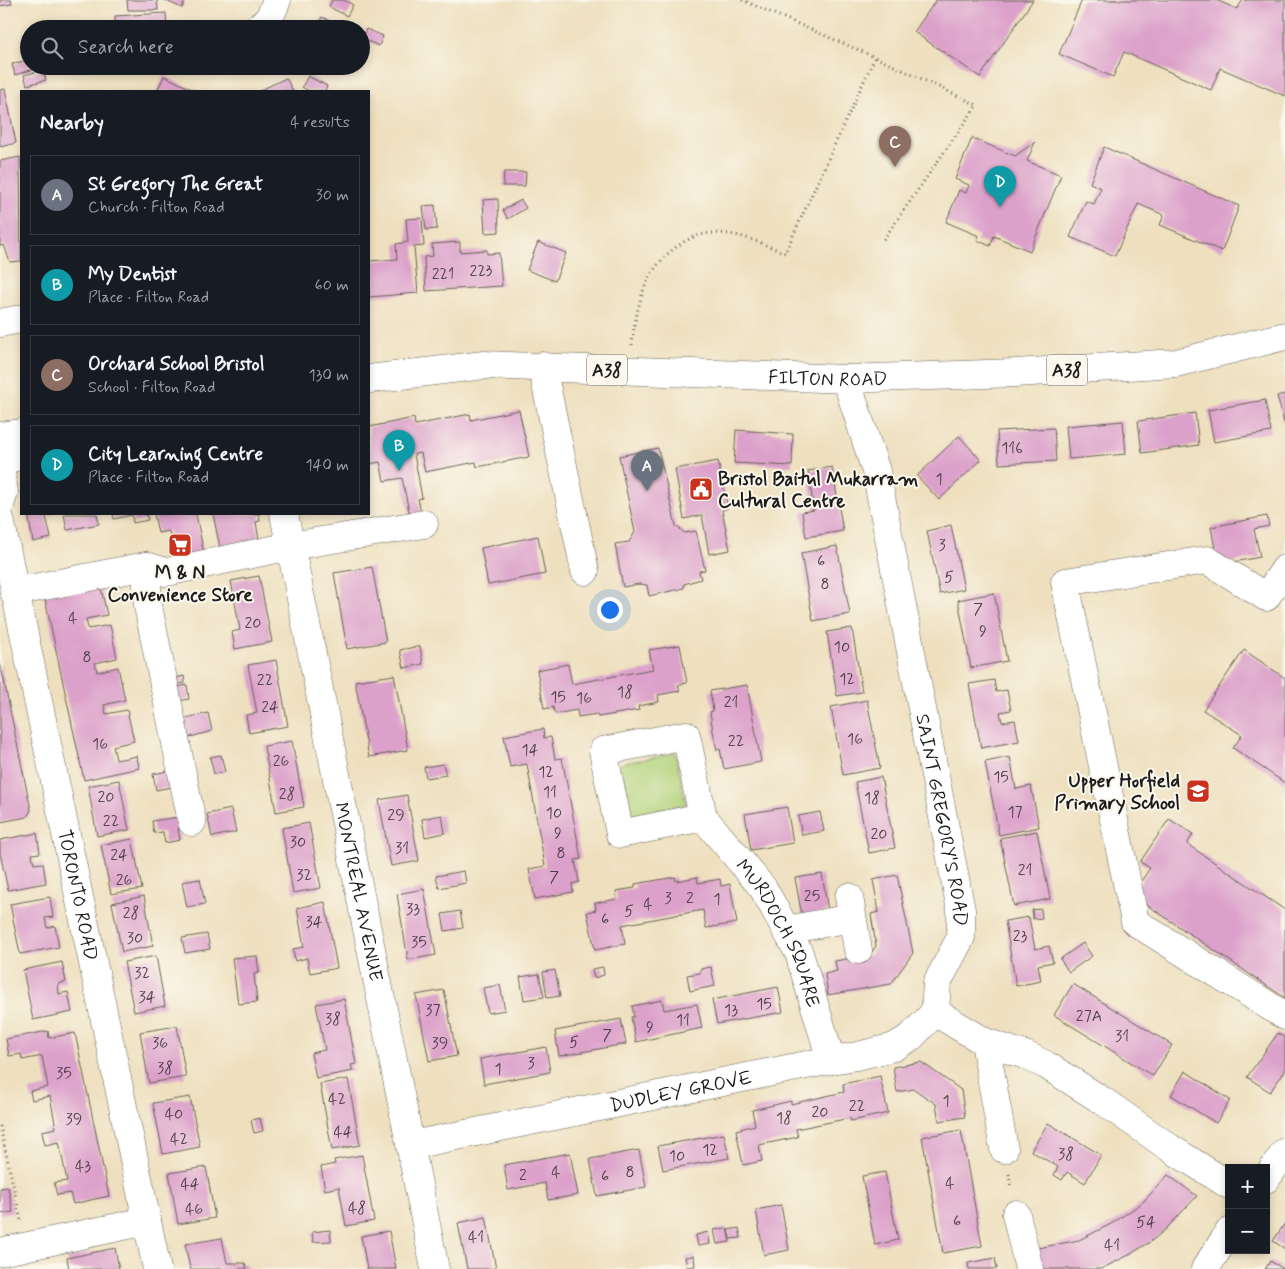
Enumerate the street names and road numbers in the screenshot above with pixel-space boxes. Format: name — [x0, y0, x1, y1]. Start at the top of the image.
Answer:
road number: A38 — [587, 354, 627, 386]
road number: A38 — [1047, 354, 1087, 386]
street label: FILTON ROAD — [768, 365, 888, 393]
street label: SAINT GREGORY'S ROAD — [909, 712, 972, 926]
street label: MONTREAL AVENUE — [328, 800, 388, 983]
street label: TORONTO ROAD — [51, 827, 103, 963]
street label: MURDOCH SQUARE — [730, 854, 825, 1010]
street label: DUDLEY GROVE — [608, 1065, 754, 1119]

